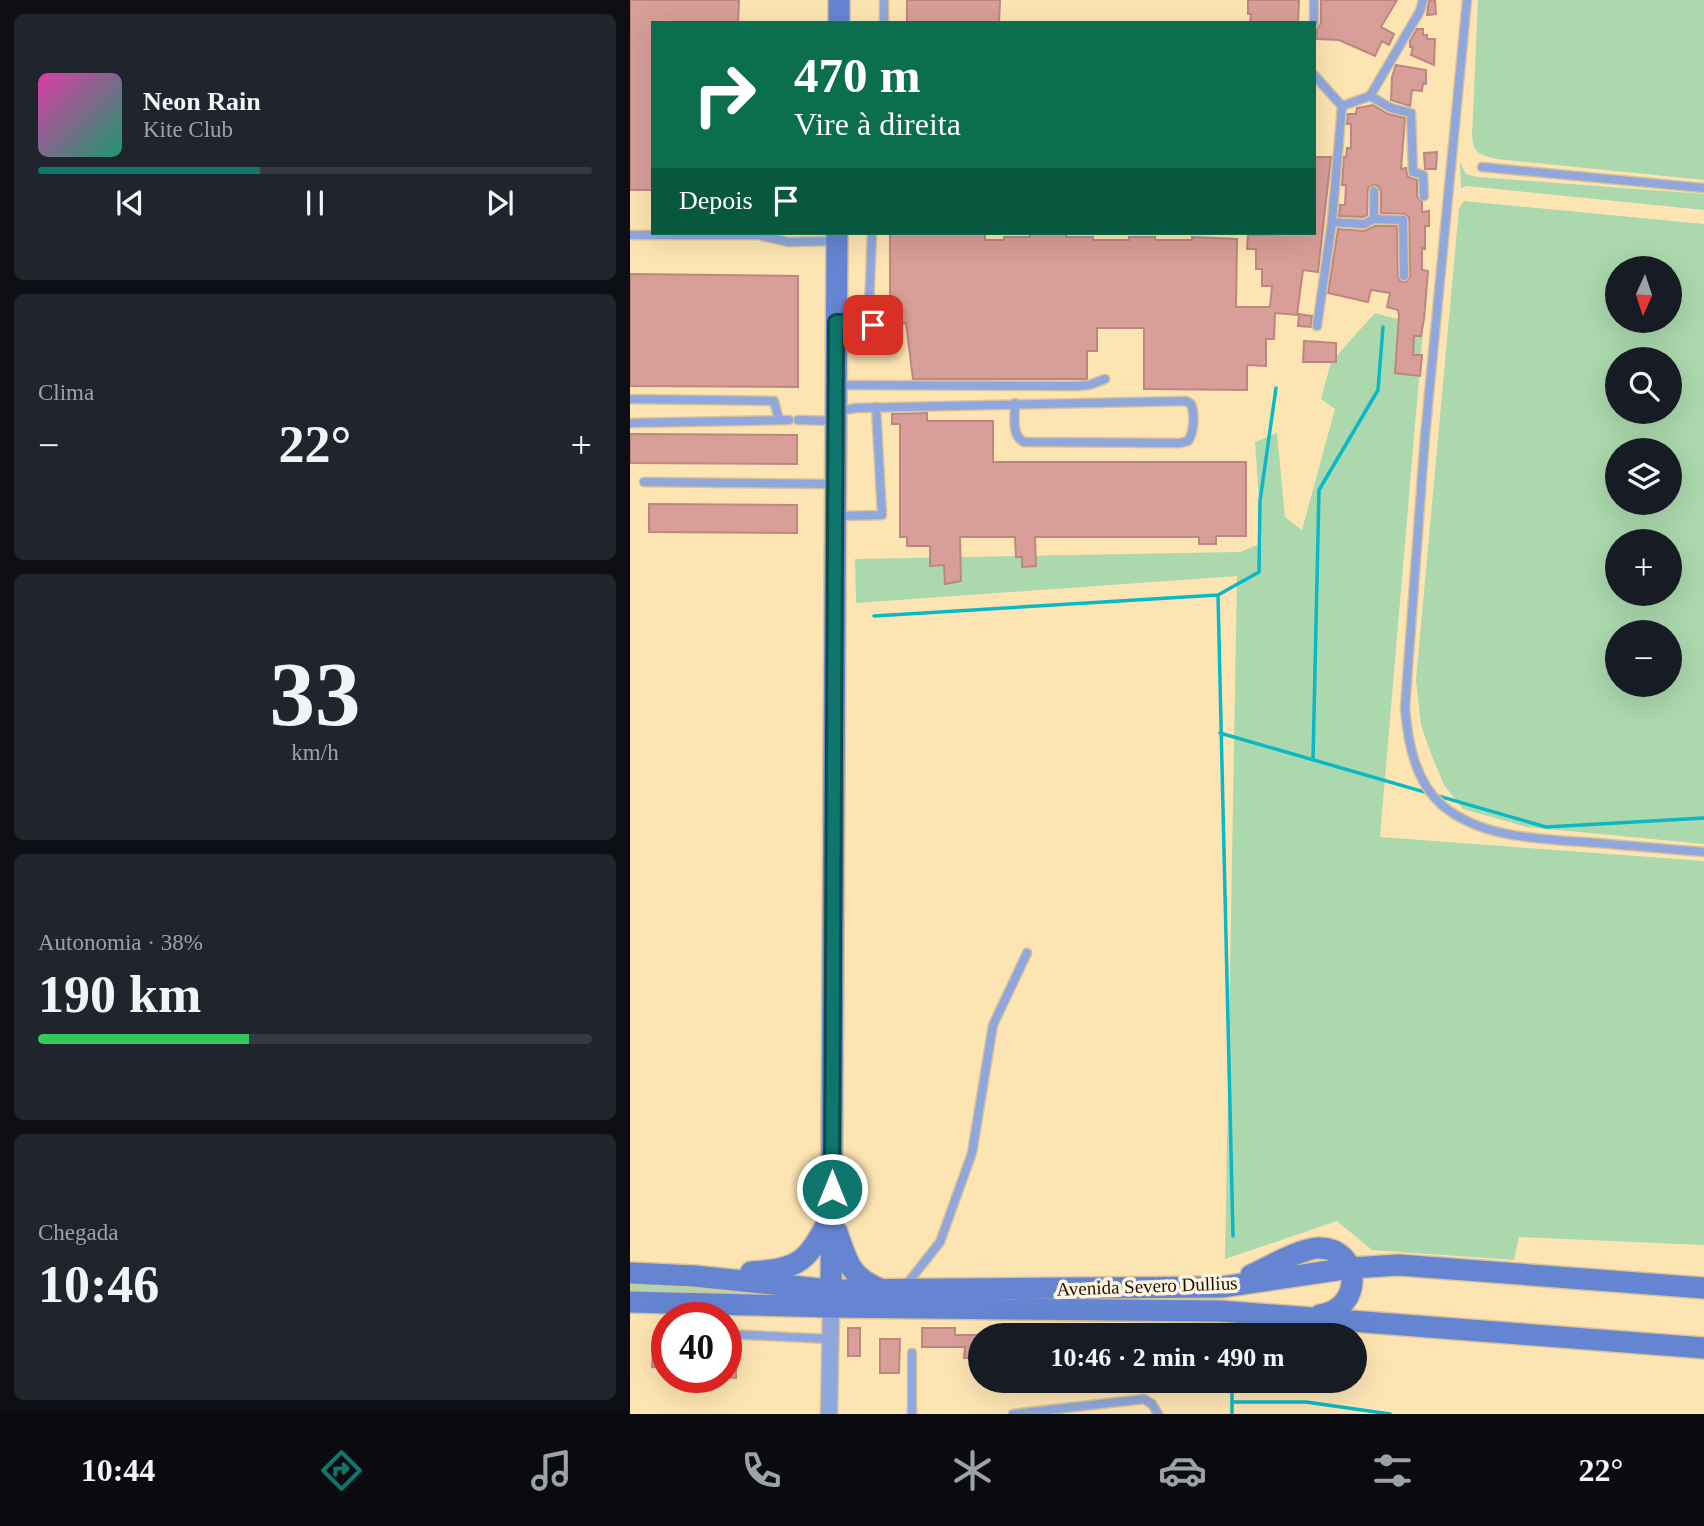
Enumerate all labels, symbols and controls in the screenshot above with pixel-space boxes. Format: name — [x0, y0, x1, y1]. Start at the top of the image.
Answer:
text: 470 m — [794, 48, 921, 103]
icon: right — [679, 49, 770, 140]
text: Neon Rain — [143, 87, 261, 116]
text: Vire à direita — [794, 106, 961, 142]
text: Kite Club — [143, 117, 233, 142]
icon: arrive — [767, 182, 805, 220]
icon: previous — [111, 184, 149, 222]
icon: pause — [296, 184, 334, 222]
icon: next — [481, 184, 519, 222]
text: Depois — [679, 186, 753, 215]
north arrow — [1605, 256, 1682, 332]
map controls — [1605, 256, 1682, 697]
pin — [843, 295, 903, 355]
icon: arrive — [854, 306, 892, 344]
button: search — [1605, 347, 1682, 424]
text: Clima — [38, 380, 94, 405]
text: 22° — [279, 416, 351, 473]
text: − — [38, 424, 59, 466]
text: + — [571, 424, 592, 466]
button: layers — [1605, 438, 1682, 515]
button: + — [1605, 529, 1682, 606]
button: − — [1605, 620, 1682, 697]
text: 33 — [270, 644, 361, 745]
text: km/h — [291, 740, 339, 765]
text: Autonomia · 38% — [38, 930, 203, 955]
text: 190 km — [38, 966, 201, 1023]
position arrow — [795, 1152, 869, 1226]
text: Chegada — [38, 1220, 118, 1245]
text: 10:46 — [38, 1256, 159, 1313]
street label: Avenida Severo Dullius — [1056, 1272, 1238, 1300]
speed limit sign: 40 — [651, 1302, 742, 1393]
text: 10:46 · 2 min · 490 m — [1051, 1343, 1285, 1372]
icon: directions — [317, 1446, 366, 1495]
icon: music — [527, 1446, 576, 1495]
icon: phone — [737, 1446, 786, 1495]
icon: climate — [948, 1446, 997, 1495]
icon: car — [1158, 1446, 1207, 1495]
icon: filters — [1368, 1446, 1417, 1495]
text: 10:44 — [81, 1452, 155, 1488]
text: 22° — [1579, 1452, 1623, 1488]

